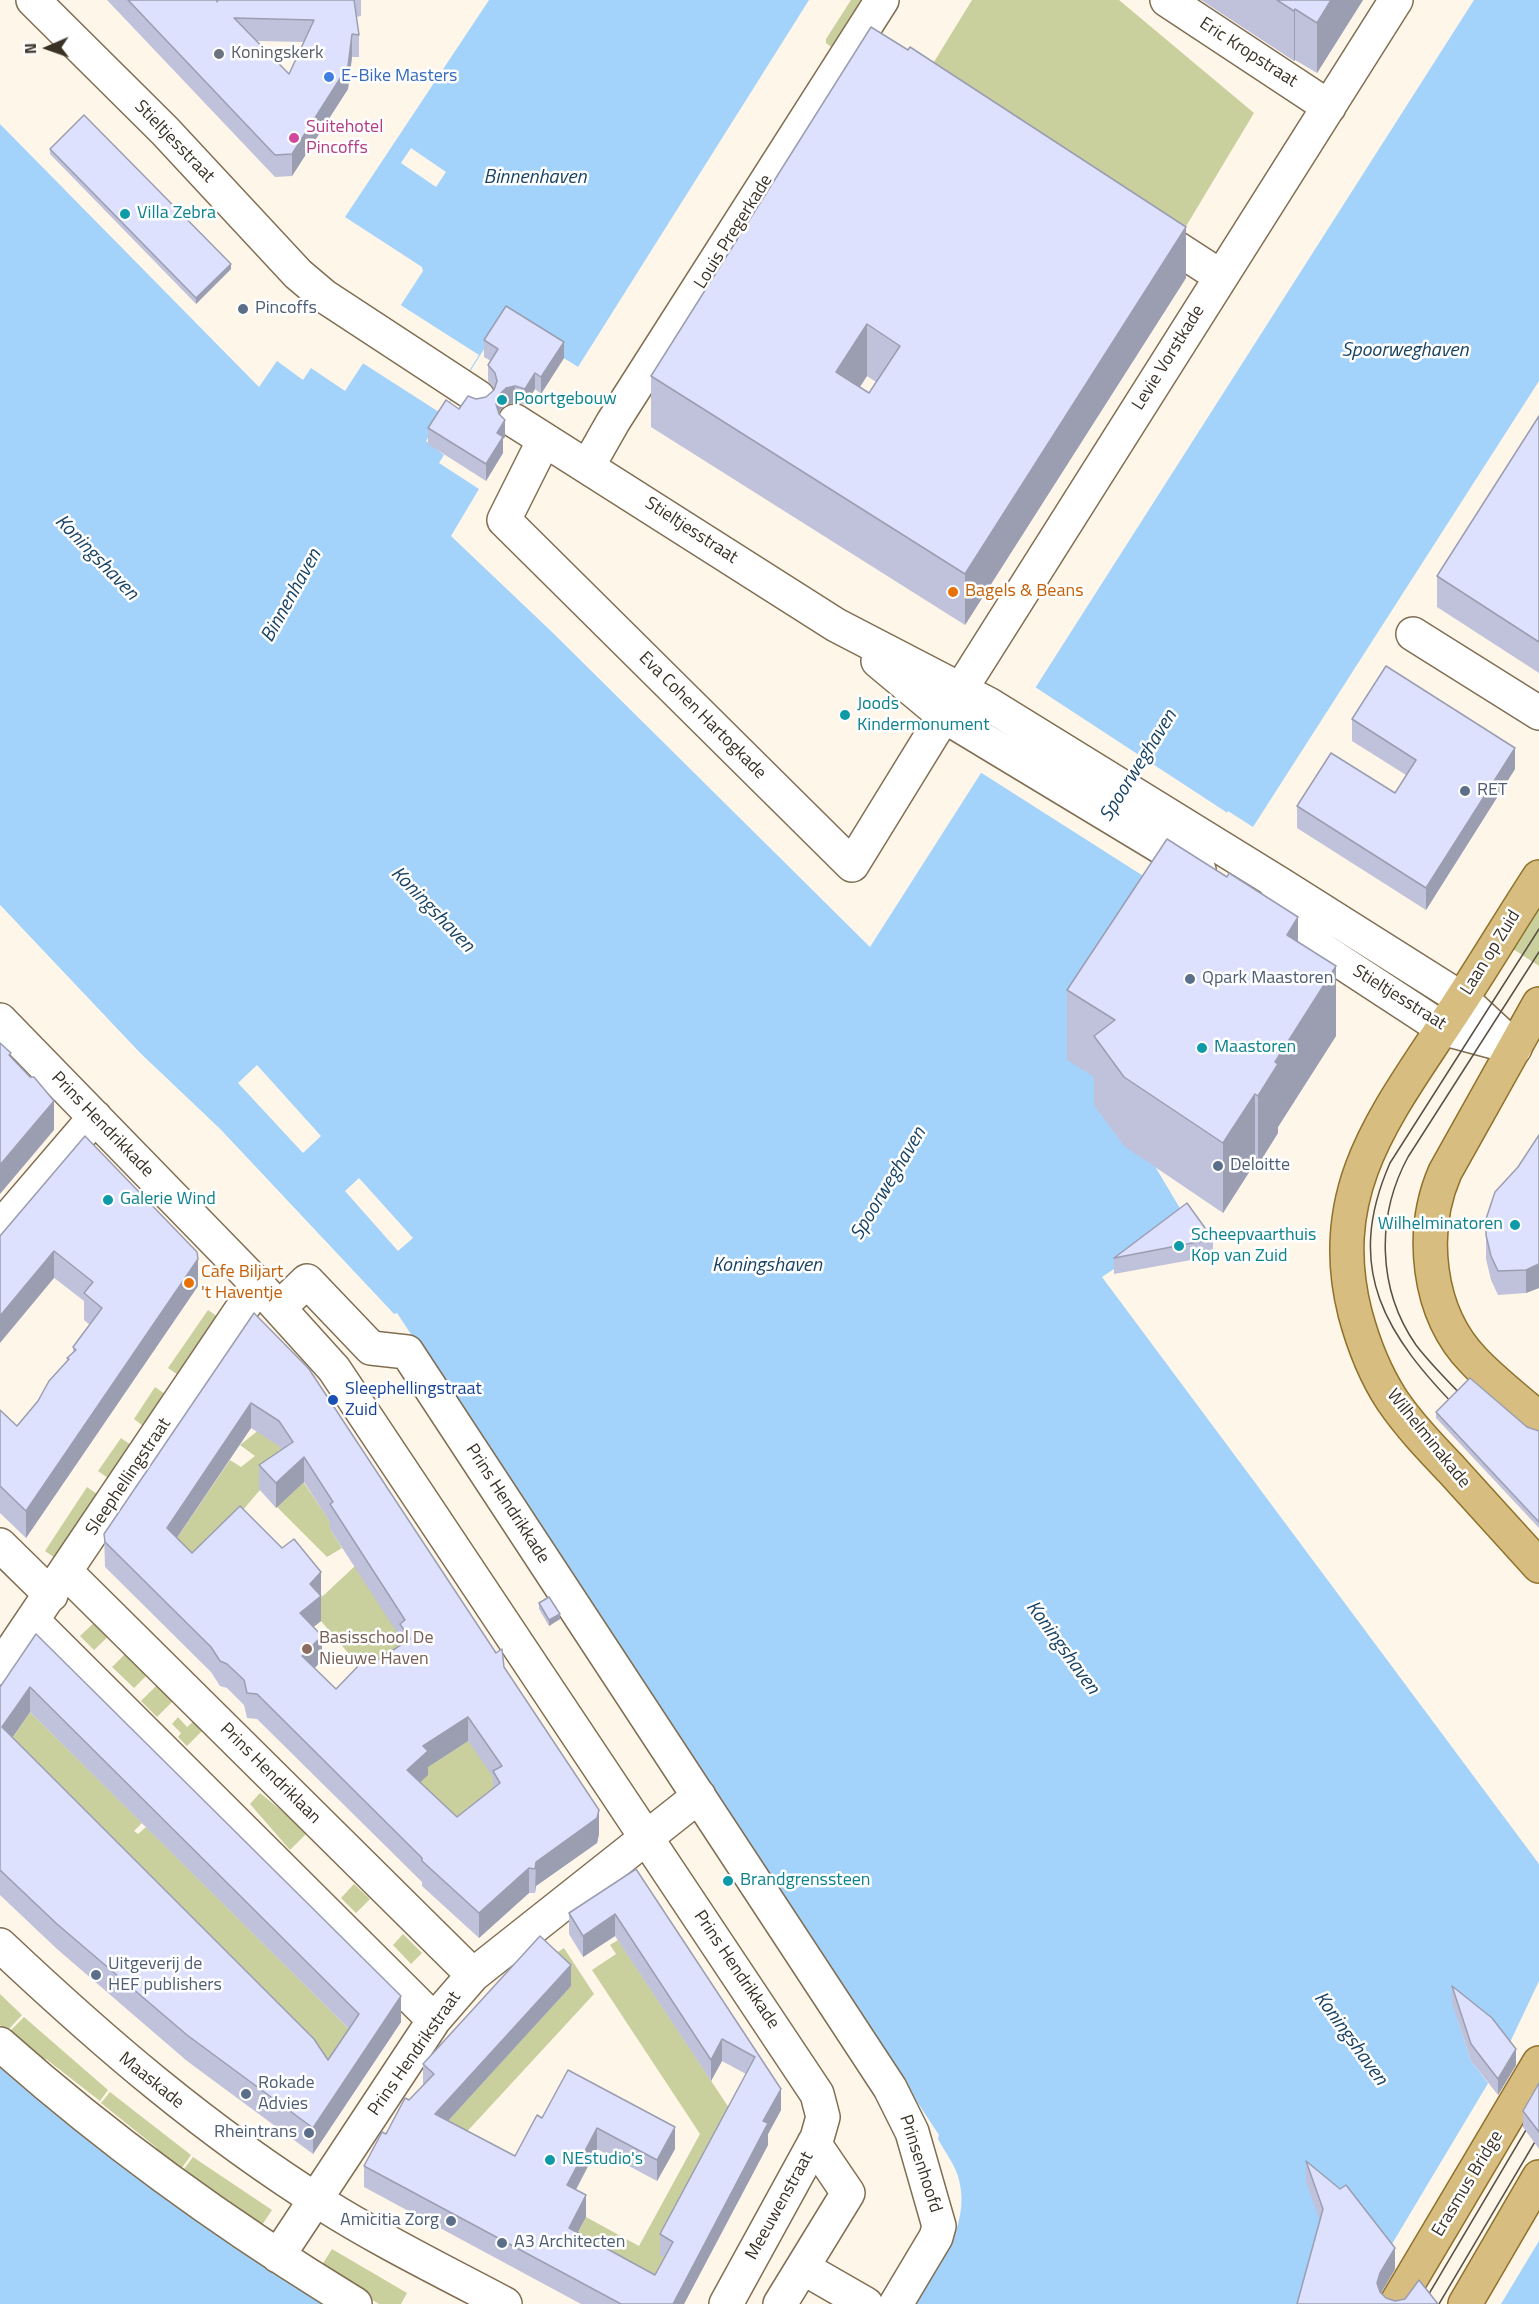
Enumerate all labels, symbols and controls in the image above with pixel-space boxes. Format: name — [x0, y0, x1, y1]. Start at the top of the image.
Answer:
street label: Eric Kropstraat — [1195, 13, 1301, 93]
north arrow — [18, 18, 78, 78]
text: N — [18, 43, 42, 55]
place label: Koningskerk — [231, 43, 324, 65]
marker: Koningskerk — [212, 47, 226, 61]
place label: E-Bike Masters — [341, 66, 457, 88]
marker: E-Bike Masters — [322, 70, 336, 84]
street label: Stieltjesstraat — [129, 96, 219, 188]
place label: Suitehotel Pincoffs — [306, 117, 383, 160]
marker: Suitehotel Pincoffs — [287, 131, 301, 145]
water label: Binnenhaven — [484, 166, 586, 190]
street label: Louis Pregerkade — [690, 171, 778, 293]
place label: Villa Zebra — [137, 203, 216, 225]
marker: Villa Zebra — [118, 207, 132, 221]
place label: Pincoffs — [255, 298, 317, 320]
marker: Pincoffs — [236, 302, 250, 316]
street label: Levie Vorstkade — [1128, 302, 1210, 414]
water label: Spoorweghaven — [1341, 339, 1469, 363]
place label: Poortgebouw — [514, 389, 617, 411]
marker: Poortgebouw — [495, 393, 509, 407]
street label: Stieltjesstraat — [641, 493, 741, 569]
water label: Koningshaven — [49, 510, 143, 606]
water label: Binnenhaven — [257, 545, 327, 647]
place label: Bagels & Beans — [965, 581, 1084, 603]
marker: Bagels & Beans — [946, 585, 960, 599]
street label: Eva Cohen Hartogkade — [634, 648, 770, 784]
place label: Joods Kindermonument — [857, 694, 990, 736]
water label: Spoorweghaven — [1095, 706, 1183, 826]
marker: Joods Kindermonument — [838, 708, 852, 722]
place label: RET — [1477, 780, 1508, 802]
marker: RET — [1458, 784, 1472, 798]
water label: Koningshaven — [385, 862, 479, 958]
street label: Laan op Zuid — [1456, 907, 1526, 999]
street label: Stieltjesstraat — [1348, 961, 1450, 1035]
place label: Qpark Maastoren — [1202, 968, 1333, 990]
marker: Qpark Maastoren — [1183, 972, 1197, 986]
place label: Maastoren — [1214, 1037, 1296, 1059]
marker: Maastoren — [1195, 1041, 1209, 1055]
street label: Prins Hendrikkade — [46, 1068, 158, 1182]
water label: Spoorweghaven — [846, 1123, 932, 1245]
place label: Deloitte — [1230, 1155, 1290, 1177]
marker: Deloitte — [1211, 1159, 1225, 1173]
place label: Galerie Wind — [120, 1189, 216, 1211]
marker: Galerie Wind — [101, 1193, 115, 1207]
place label: Wilhelminatoren — [1378, 1214, 1503, 1236]
marker: Wilhelminatoren — [1508, 1218, 1522, 1232]
place label: Scheepvaarthuis Kop van Zuid — [1191, 1225, 1316, 1268]
marker: Scheepvaarthuis Kop van Zuid — [1172, 1239, 1186, 1253]
water label: Koningshaven — [712, 1254, 822, 1278]
place label: Cafe Biljart 't Haventje — [201, 1262, 283, 1304]
marker: Cafe Biljart 't Haventje — [182, 1276, 196, 1290]
place label: Sleephellingstraat Zuid — [345, 1379, 482, 1422]
street label: Wilhelminakade — [1382, 1385, 1474, 1493]
marker: Sleephellingstraat Zuid — [326, 1393, 340, 1407]
street label: Sleephellingstraat — [82, 1414, 176, 1540]
street label: Prins Hendrikkade — [460, 1440, 554, 1568]
water label: Koningshaven — [1020, 1597, 1104, 1699]
place label: Basisschool De Nieuwe Haven — [319, 1628, 433, 1670]
marker: Basisschool De Nieuwe Haven — [300, 1642, 314, 1656]
street label: Prins Hendriklaan — [215, 1719, 325, 1829]
place label: Brandgrenssteen — [740, 1870, 870, 1892]
marker: Brandgrenssteen — [721, 1874, 735, 1888]
street label: Prins Hendrikkade — [688, 1907, 784, 2033]
place label: Uitgeverij de HEF publishers — [108, 1954, 222, 1996]
marker: Uitgeverij de HEF publishers — [89, 1968, 103, 1982]
street label: Prins Hendrikstraat — [364, 1987, 466, 2121]
water label: Koningshaven — [1308, 1988, 1392, 2090]
street label: Maaskade — [114, 2048, 188, 2114]
place label: Rokade Advies — [258, 2073, 315, 2116]
marker: Rokade Advies — [239, 2087, 253, 2101]
street label: Prinsenhoofd — [894, 2112, 946, 2216]
place label: Rheintrans — [214, 2122, 297, 2144]
marker: Rheintrans — [302, 2126, 316, 2140]
street label: Erasmus Bridge — [1428, 2127, 1508, 2241]
street label: Meeuwenstraat — [741, 2148, 819, 2264]
place label: NEstudio's — [562, 2149, 643, 2171]
marker: NEstudio's — [543, 2153, 557, 2167]
place label: Amicitia Zorg — [340, 2210, 439, 2232]
marker: Amicitia Zorg — [444, 2214, 458, 2228]
place label: A3 Architecten — [514, 2232, 625, 2254]
marker: A3 Architecten — [495, 2236, 509, 2250]

